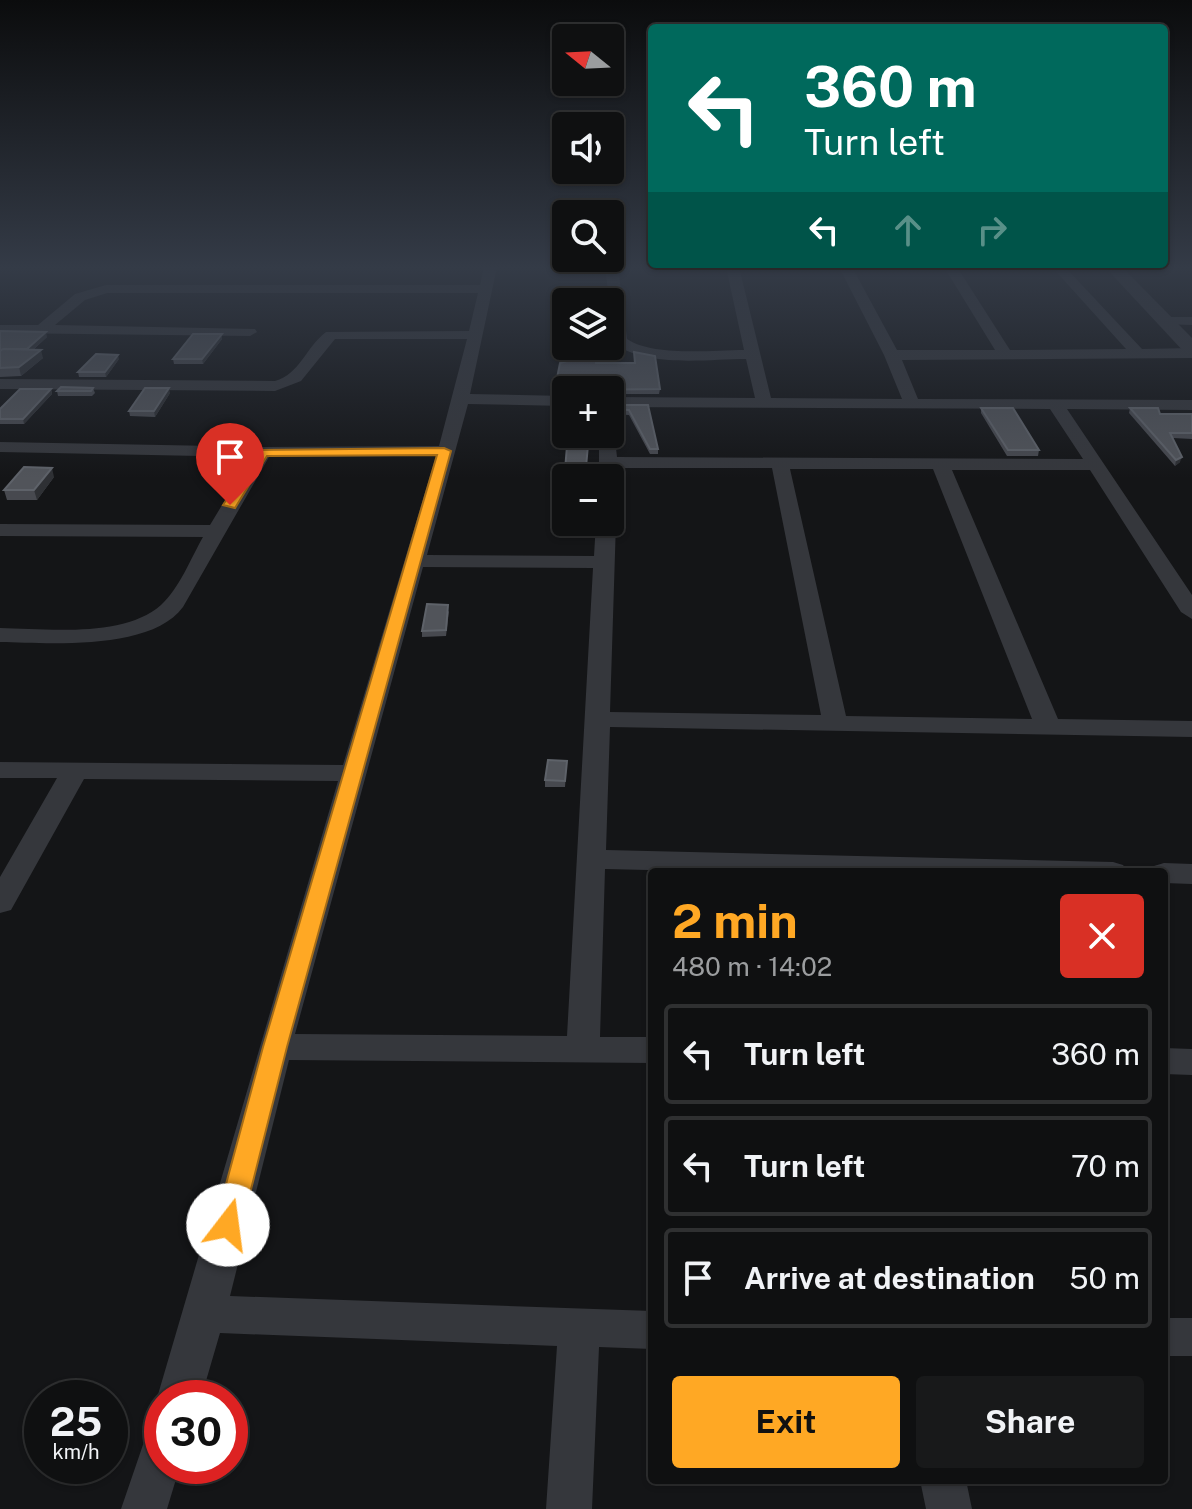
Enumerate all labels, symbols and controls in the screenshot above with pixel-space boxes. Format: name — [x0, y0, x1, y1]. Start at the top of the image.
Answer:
north arrow — [552, 24, 624, 96]
map controls — [552, 24, 624, 536]
text: 360 m — [804, 54, 977, 120]
icon: left — [672, 56, 776, 160]
button: sound — [552, 112, 624, 184]
text: Turn left — [804, 121, 945, 163]
button: search — [552, 200, 624, 272]
icon: left — [802, 208, 846, 252]
icon: ahead — [886, 208, 930, 252]
icon: right — [970, 208, 1014, 252]
button: layers — [552, 288, 624, 360]
button: + — [552, 376, 624, 448]
pin — [196, 423, 264, 505]
icon: arrive — [208, 435, 252, 479]
button: − — [552, 464, 624, 536]
text: 2 min — [672, 892, 798, 949]
button: close — [1060, 894, 1144, 978]
text: 480 m · 14:02 — [672, 951, 832, 982]
icon: left — [676, 1032, 720, 1076]
text: Turn left — [744, 1036, 865, 1072]
text: 360 m — [1051, 1036, 1140, 1072]
icon: left — [676, 1144, 720, 1188]
text: Turn left — [744, 1148, 865, 1184]
text: 70 m — [1071, 1148, 1140, 1184]
position arrow — [186, 1183, 270, 1267]
icon: arrive — [676, 1256, 720, 1300]
text: Arrive at destination — [744, 1260, 1035, 1296]
text: 50 m — [1069, 1260, 1140, 1296]
button: Exit — [672, 1376, 900, 1468]
button: Share — [916, 1376, 1144, 1468]
speed limit sign: 30 — [144, 1380, 248, 1484]
text: 25 — [50, 1398, 102, 1445]
text: km/h — [52, 1440, 100, 1464]

